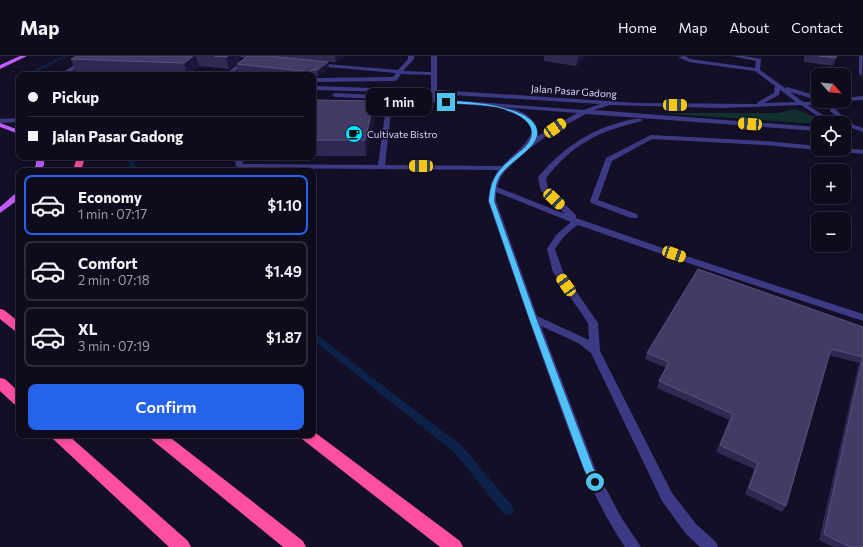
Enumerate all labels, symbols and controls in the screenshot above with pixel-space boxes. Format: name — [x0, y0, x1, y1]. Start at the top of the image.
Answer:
text: Map — [20, 16, 59, 39]
text: Home — [618, 19, 657, 36]
text: Map — [679, 19, 707, 36]
text: About — [729, 19, 769, 36]
text: Contact — [791, 19, 843, 36]
north arrow — [811, 68, 851, 108]
map controls — [811, 68, 851, 252]
street label: Jalan Pasar Gadong — [531, 82, 618, 100]
text: Pickup — [52, 88, 99, 106]
callout: 1 min — [366, 88, 432, 116]
route end — [437, 93, 455, 111]
text: 1 min — [384, 94, 414, 110]
car — [663, 99, 687, 111]
car — [542, 116, 568, 140]
button: locate — [811, 116, 851, 156]
car — [738, 117, 762, 131]
cafe icon: Cultivate Bistro — [344, 124, 364, 144]
text: Jalan Pasar Gadong — [52, 127, 183, 145]
place label: Cultivate Bistro — [367, 128, 438, 140]
car — [409, 160, 433, 172]
button: + — [811, 164, 851, 204]
car — [541, 186, 567, 212]
icon: car — [30, 187, 66, 223]
text: Economy — [78, 188, 142, 206]
text: $1.10 — [268, 196, 302, 214]
text: 1 min · 07:17 — [78, 206, 147, 222]
button: − — [811, 212, 851, 252]
car — [661, 244, 687, 264]
icon: car — [30, 253, 66, 289]
text: Comfort — [78, 254, 138, 272]
text: $1.49 — [265, 262, 302, 280]
text: 2 min · 07:18 — [78, 272, 150, 288]
car — [554, 272, 578, 298]
icon: car — [30, 319, 66, 355]
text: XL — [78, 320, 97, 338]
text: $1.87 — [266, 328, 302, 346]
text: 3 min · 07:19 — [78, 338, 150, 354]
button: Confirm — [28, 384, 304, 430]
route start — [586, 473, 604, 491]

